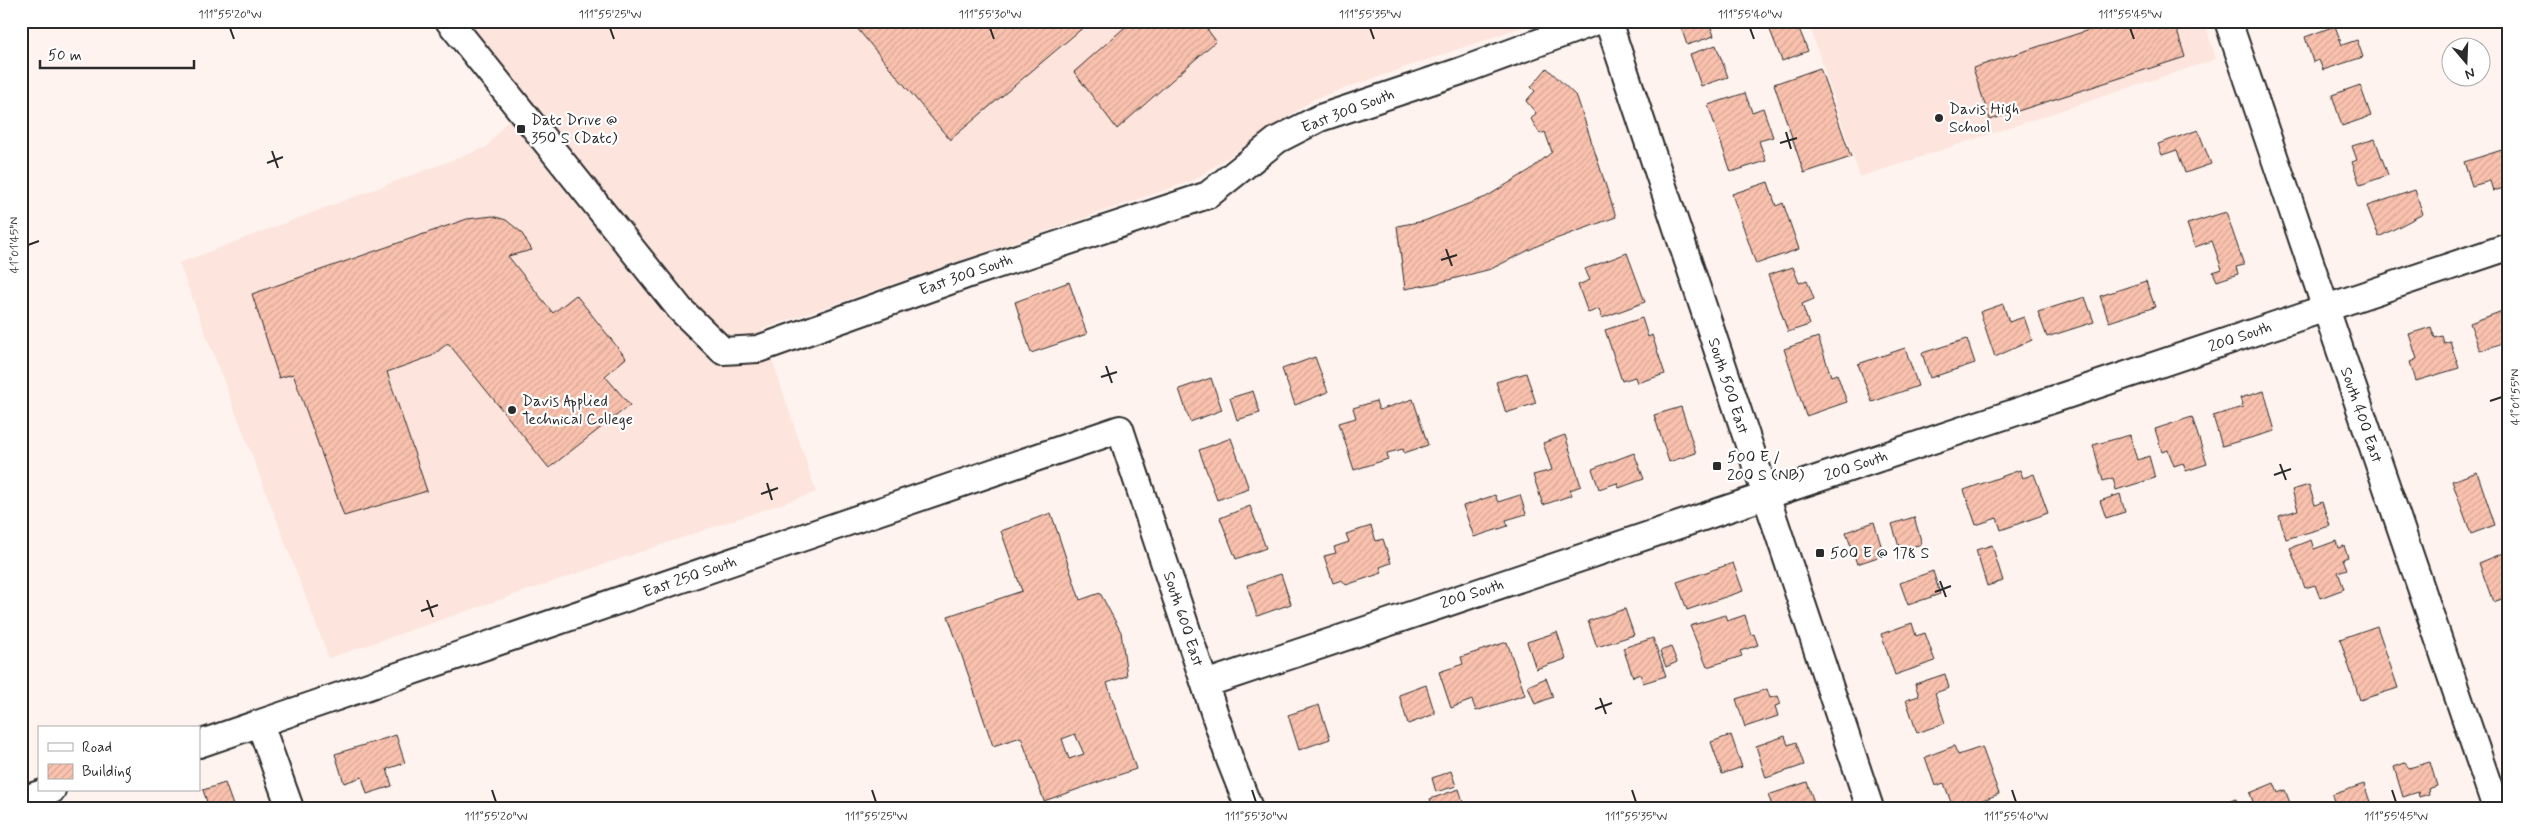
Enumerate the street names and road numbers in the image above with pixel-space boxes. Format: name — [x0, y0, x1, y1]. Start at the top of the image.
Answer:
street label: East 300 South — [1299, 84, 1397, 138]
street label: East 300 South — [916, 249, 1016, 301]
street label: 200 South — [2206, 316, 2274, 358]
street label: South 500 East — [1703, 335, 1753, 437]
street label: South 400 East — [2335, 364, 2387, 466]
street label: 200 South — [1822, 445, 1890, 487]
street label: East 250 South — [640, 551, 740, 603]
street label: South 600 East — [1158, 569, 1208, 669]
street label: 200 South — [1438, 574, 1506, 614]

